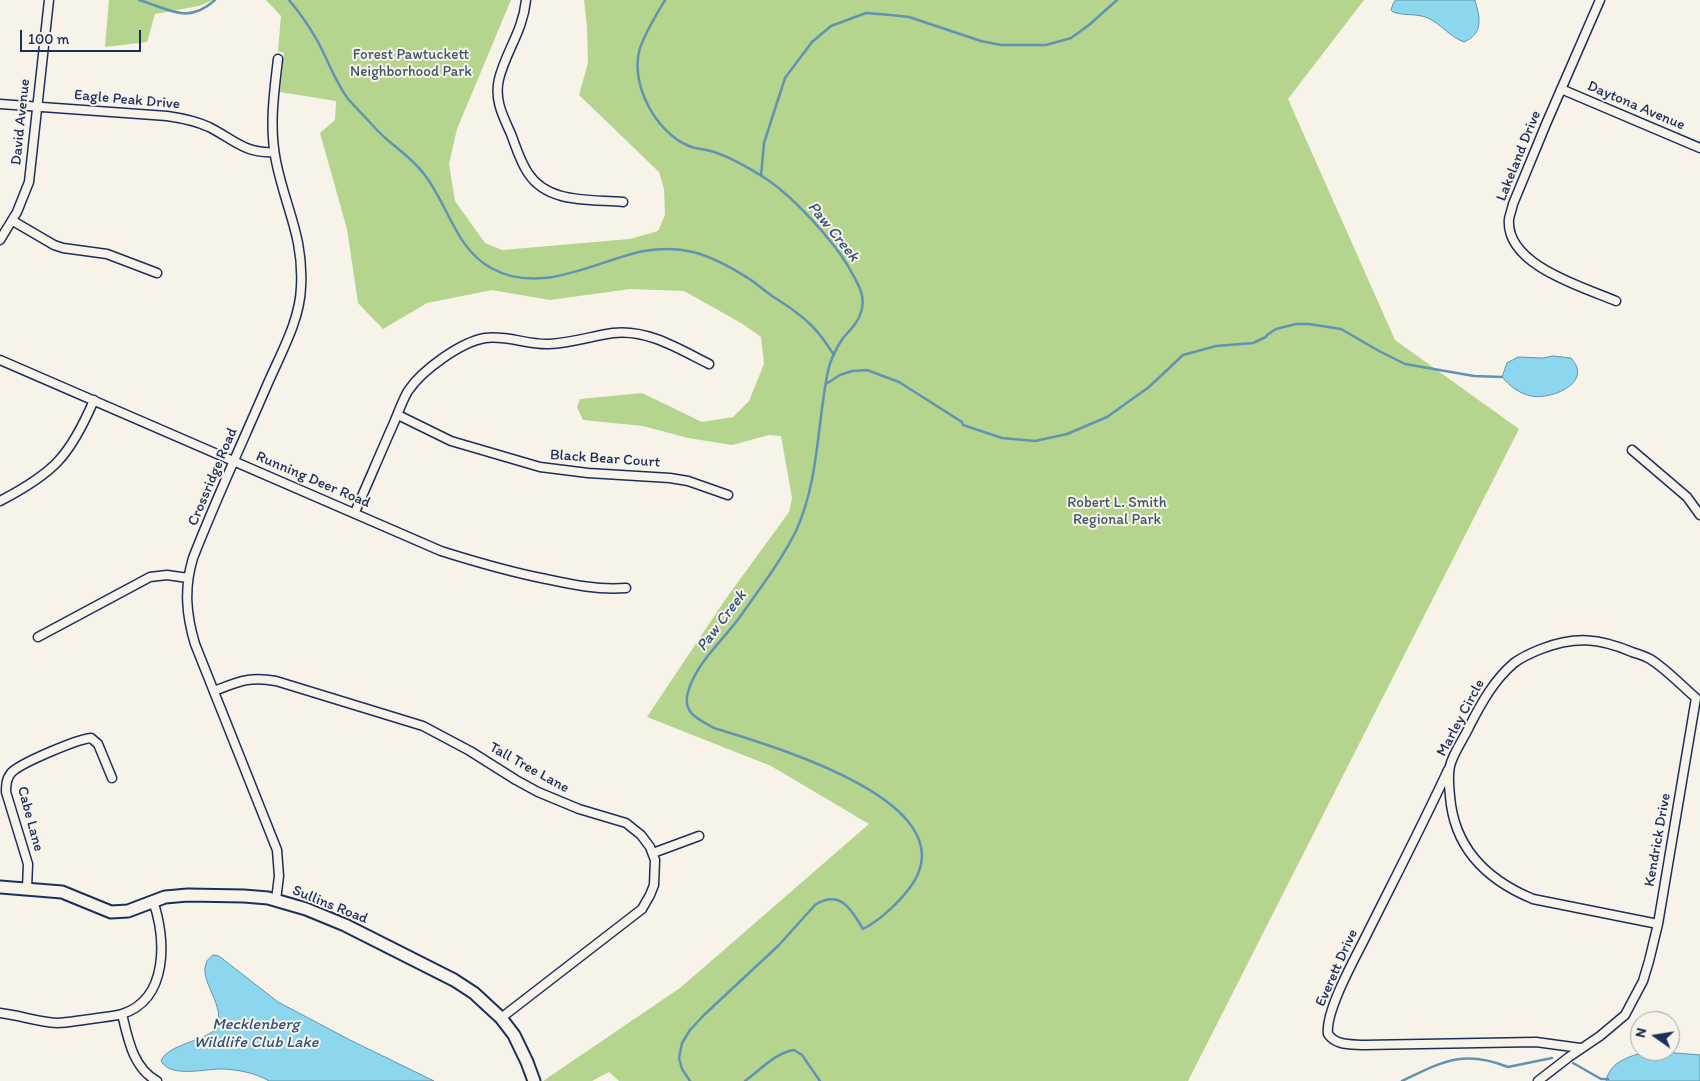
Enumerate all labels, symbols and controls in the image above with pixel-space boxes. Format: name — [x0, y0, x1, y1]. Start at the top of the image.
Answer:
scale bar — [22, 20, 144, 52]
text: 100 m — [28, 30, 69, 48]
park label: Forest Pawtuckett Neighborhood Park — [350, 46, 472, 81]
street label: Daytona Avenue — [1584, 77, 1688, 135]
street label: David Avenue — [8, 78, 34, 166]
street label: Eagle Peak Drive — [73, 86, 181, 114]
street label: Lakeland Drive — [1493, 108, 1545, 204]
water label: Paw Creek — [803, 198, 863, 266]
street label: Crossridge Road — [184, 425, 242, 529]
street label: Black Bear Court — [549, 446, 661, 472]
street label: Running Deer Road — [253, 448, 373, 512]
park label: Robert L. Smith Regional Park — [1067, 494, 1167, 529]
water label: Paw Creek — [693, 587, 751, 655]
street label: Marley Circle — [1433, 676, 1489, 760]
street label: Tall Tree Lane — [486, 739, 572, 797]
street label: Cabe Lane — [13, 784, 47, 854]
street label: Kendrick Drive — [1641, 792, 1675, 888]
street label: Sullins Road — [290, 882, 370, 928]
street label: Everett Drive — [1312, 926, 1362, 1010]
north arrow — [1630, 1011, 1680, 1061]
water label: Mecklenberg Wildlife Club Lake — [194, 1015, 318, 1053]
text: N — [1632, 1026, 1650, 1039]

